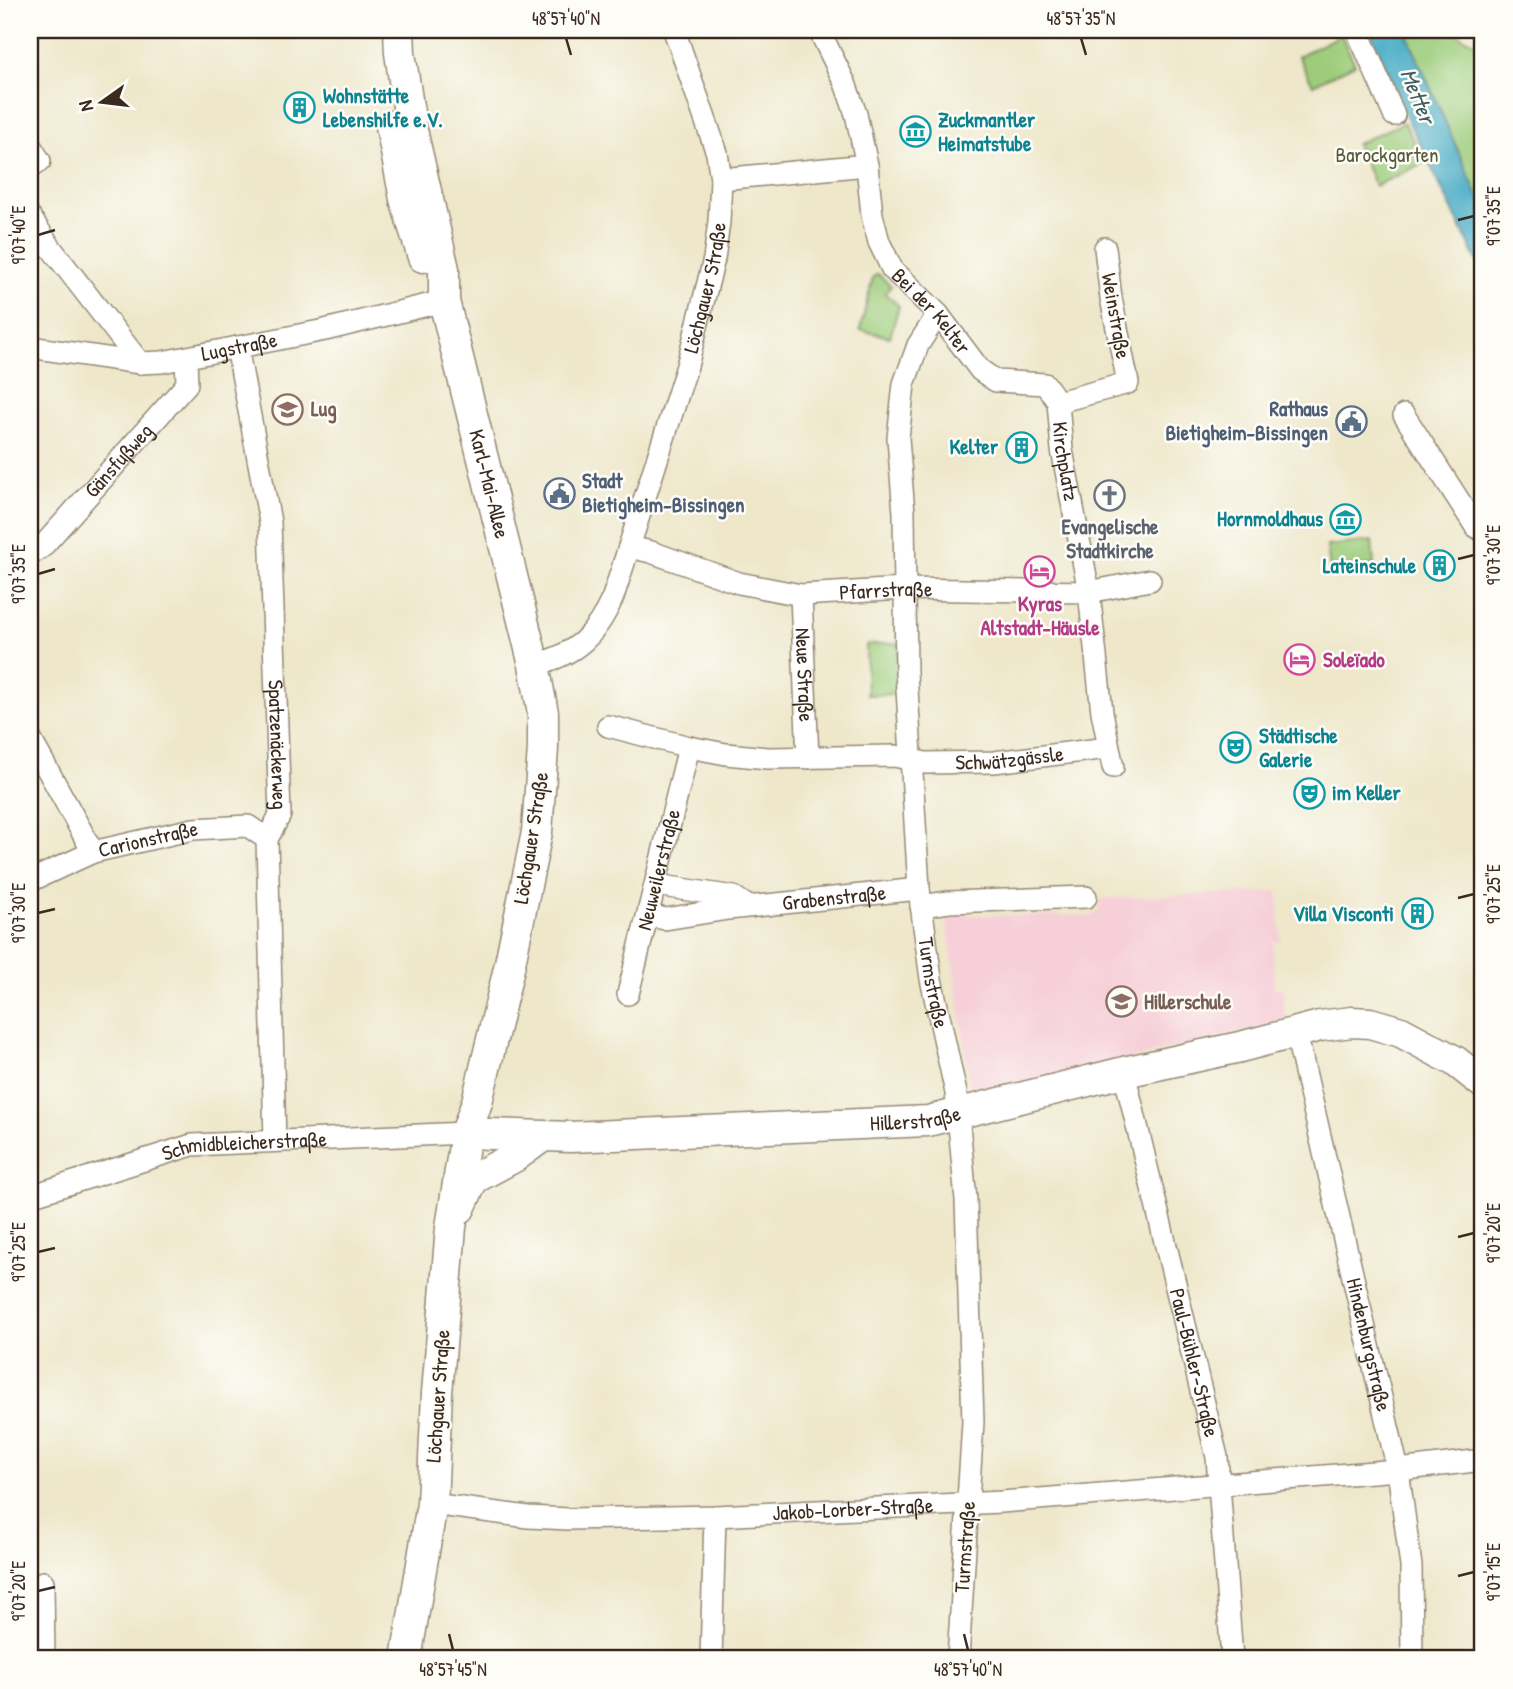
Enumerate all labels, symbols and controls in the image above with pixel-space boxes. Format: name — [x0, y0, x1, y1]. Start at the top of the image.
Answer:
text: 48°57'40"N — [532, 6, 600, 31]
text: 48°57'35"N — [1047, 6, 1115, 31]
water label: Metter — [1393, 64, 1445, 131]
north arrow — [66, 66, 136, 136]
place label: Wohnstätte Lebenshilfe e.V. — [323, 81, 443, 134]
building icon: Wohnstätte Lebenshilfe e.V. — [283, 91, 317, 125]
text: N — [72, 98, 99, 114]
place label: Zuckmantler Heimatstube — [938, 105, 1036, 158]
museum icon: Zuckmantler Heimatstube — [898, 115, 932, 149]
park label: Barockgarten — [1335, 140, 1439, 169]
text: 9°07'35"E — [1481, 186, 1506, 246]
text: 9°07'40"E — [6, 205, 31, 264]
street label: Löchgauer Straße — [676, 221, 733, 356]
street label: Bei der Kelter — [885, 261, 978, 360]
street label: Weinstraße — [1095, 271, 1138, 361]
street label: Lugstraße — [199, 325, 280, 368]
school or university icon: Lug — [271, 392, 305, 426]
place label: Lug — [311, 394, 337, 424]
place label: Rathaus Bietigheim-Bissingen — [1165, 394, 1328, 448]
public building icon: Rathaus Bietigheim-Bissingen — [1334, 404, 1368, 438]
street label: Gänsfußweg — [78, 417, 159, 504]
street label: Kirchplatz — [1046, 420, 1086, 503]
street label: Karl-Mai-Allee — [462, 426, 517, 541]
building icon: Kelter — [1004, 430, 1038, 464]
place label: Kelter — [949, 432, 999, 461]
place label: Stadt Bietigheim-Bissingen — [582, 466, 745, 520]
public building icon: Stadt Bietigheim-Bissingen — [542, 476, 576, 510]
church icon: Evangelische Stadtkirche — [1093, 478, 1127, 512]
museum icon: Hornmoldhaus — [1329, 502, 1363, 536]
place label: Hornmoldhaus — [1217, 504, 1323, 533]
place label: Evangelische Stadtkirche — [1062, 512, 1159, 565]
text: 9°07'30"E — [1481, 525, 1506, 585]
text: 9°07'35"E — [6, 544, 31, 604]
building icon: Lateinschule — [1422, 549, 1456, 583]
place label: Lateinschule — [1323, 551, 1417, 580]
hotel icon: Kyras Altstadt-Häusle — [1023, 555, 1057, 589]
street label: Pfarrstraße — [838, 574, 933, 607]
place label: Kyras Altstadt-Häusle — [981, 589, 1100, 642]
street label: Neue Straße — [788, 627, 821, 722]
hotel icon: Soleïado — [1283, 643, 1317, 677]
place label: Soleïado — [1323, 645, 1385, 674]
street label: Spatzenäckerweg — [261, 679, 295, 810]
place label: Städtische Galerie — [1259, 721, 1338, 774]
theatre icon: Städtische Galerie — [1219, 731, 1253, 765]
street label: Schwätzgässle — [955, 739, 1065, 777]
street label: Löchgauer Straße — [506, 770, 555, 906]
theatre icon: im Keller — [1292, 776, 1326, 810]
place label: im Keller — [1332, 778, 1402, 807]
street label: Neuweilerstraße — [629, 806, 687, 933]
street label: Carionstraße — [95, 814, 199, 864]
text: 9°07'25"E — [1481, 864, 1506, 924]
street label: Grabenstraße — [781, 878, 887, 917]
text: 9°07'30"E — [6, 883, 31, 943]
building icon: Villa Visconti — [1400, 897, 1434, 931]
place label: Villa Visconti — [1293, 899, 1394, 928]
street label: Turmstraße — [912, 935, 956, 1031]
school or university icon: Hillerschule — [1104, 985, 1138, 1019]
place label: Hillerschule — [1144, 987, 1232, 1016]
street label: Hillerstraße — [869, 1098, 964, 1138]
street label: Schmidbleicherstraße — [158, 1124, 328, 1168]
text: 9°07'20"E — [1481, 1203, 1506, 1263]
text: 9°07'25"E — [6, 1222, 31, 1282]
street label: Hindenburgstraße — [1340, 1275, 1399, 1414]
street label: Paul-Bühler-Straße — [1163, 1285, 1227, 1440]
street label: Löchgauer Straße — [418, 1329, 457, 1463]
street label: Jakob-Lorber-Straße — [772, 1490, 934, 1527]
street label: Turmstraße — [947, 1500, 982, 1594]
text: 9°07'15"E — [1481, 1543, 1506, 1601]
text: 9°07'20"E — [6, 1561, 31, 1621]
text: 48°57'45"N — [419, 1657, 487, 1682]
text: 48°57'40"N — [934, 1657, 1002, 1682]

